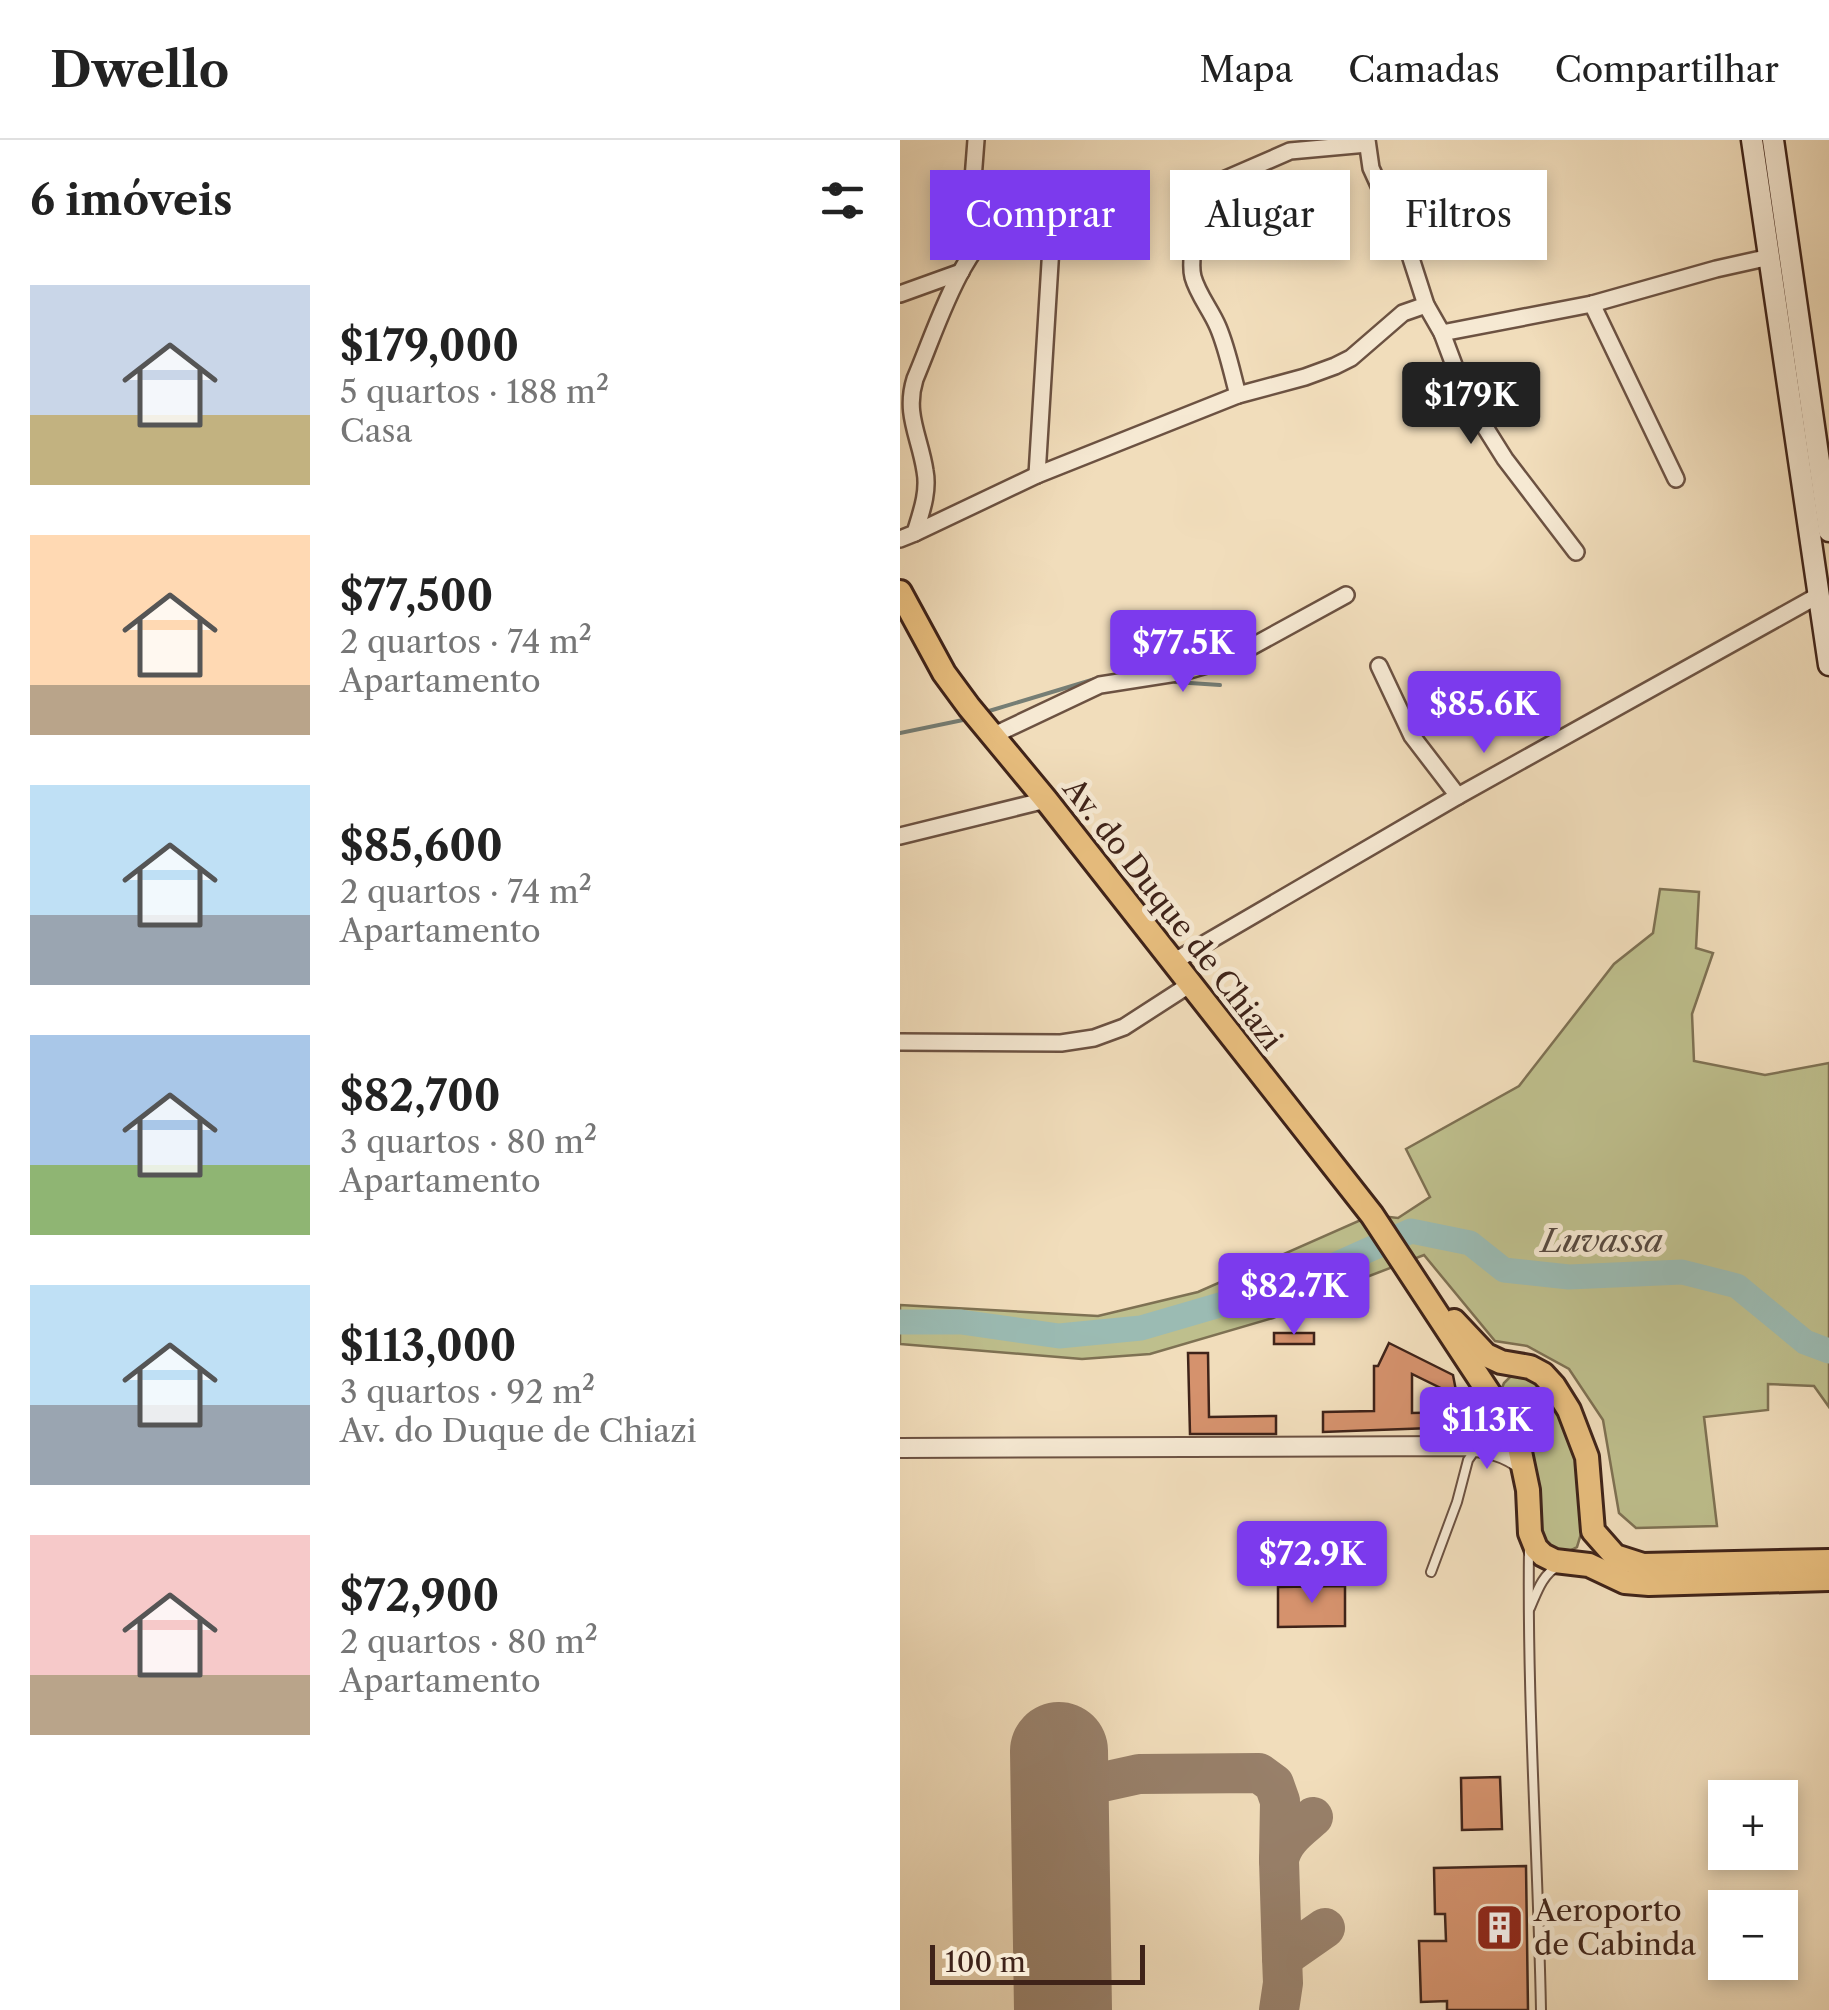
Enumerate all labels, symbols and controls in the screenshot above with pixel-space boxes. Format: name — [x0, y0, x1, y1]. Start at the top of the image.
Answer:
text: Dwello — [50, 40, 229, 99]
text: Mapa — [1200, 48, 1293, 91]
text: Camadas — [1348, 48, 1500, 91]
text: Compartilhar — [1555, 48, 1779, 91]
chip: Comprar — [930, 170, 1150, 260]
chip: Alugar — [1170, 170, 1350, 260]
chip: Filtros — [1370, 170, 1547, 260]
icon: filters — [815, 173, 870, 228]
text: 6 imóveis — [30, 174, 233, 226]
text: $179,000 — [340, 320, 519, 372]
icon: home — [110, 325, 230, 445]
pin: $179K — [1401, 362, 1541, 447]
text: 5 quartos · 188 m² — [340, 372, 609, 411]
text: $179K — [1424, 375, 1518, 414]
text: Casa — [340, 411, 412, 450]
text: $77,500 — [340, 570, 493, 622]
icon: home — [110, 575, 230, 695]
pin: $77.5K — [1102, 610, 1264, 695]
text: 2 quartos · 74 m² — [340, 622, 592, 661]
text: $77.5K — [1132, 623, 1234, 662]
text: Apartamento — [340, 661, 541, 700]
pin: $85.6K — [1403, 671, 1565, 756]
text: $85.6K — [1430, 684, 1538, 723]
street label: Av. do Duque de Chiazi — [1055, 770, 1290, 1057]
text: $85,600 — [340, 820, 503, 872]
icon: home — [110, 825, 230, 945]
text: 2 quartos · 74 m² — [340, 872, 592, 911]
text: Apartamento — [340, 911, 541, 950]
text: $82,700 — [340, 1070, 501, 1122]
icon: home — [110, 1075, 230, 1195]
text: 3 quartos · 80 m² — [340, 1122, 597, 1161]
text: Apartamento — [340, 1161, 541, 1200]
water label: Luvassa — [1538, 1221, 1663, 1260]
pin: $82.7K — [1213, 1253, 1375, 1338]
text: $82.7K — [1240, 1266, 1348, 1305]
text: $113,000 — [340, 1320, 516, 1372]
icon: home — [110, 1325, 230, 1445]
text: 3 quartos · 92 m² — [340, 1372, 595, 1411]
pin: $113K — [1417, 1387, 1557, 1472]
text: $113K — [1442, 1400, 1532, 1439]
text: Av. do Duque de Chiazi — [340, 1411, 696, 1450]
pin: $72.9K — [1231, 1521, 1393, 1606]
text: $72.9K — [1259, 1534, 1365, 1573]
text: $72,900 — [340, 1570, 499, 1622]
icon: home — [110, 1575, 230, 1695]
text: 2 quartos · 80 m² — [340, 1622, 598, 1661]
text: Apartamento — [340, 1661, 541, 1700]
map controls — [1708, 1780, 1798, 1980]
button: + — [1708, 1780, 1798, 1870]
button: − — [1708, 1890, 1798, 1980]
place label: Aeroporto de Cabinda — [1533, 1892, 1696, 1963]
building icon: Aeroporto de Cabinda — [1473, 1901, 1525, 1953]
scale bar — [930, 1940, 1145, 1984]
text: 100 m — [945, 1945, 1026, 1979]

